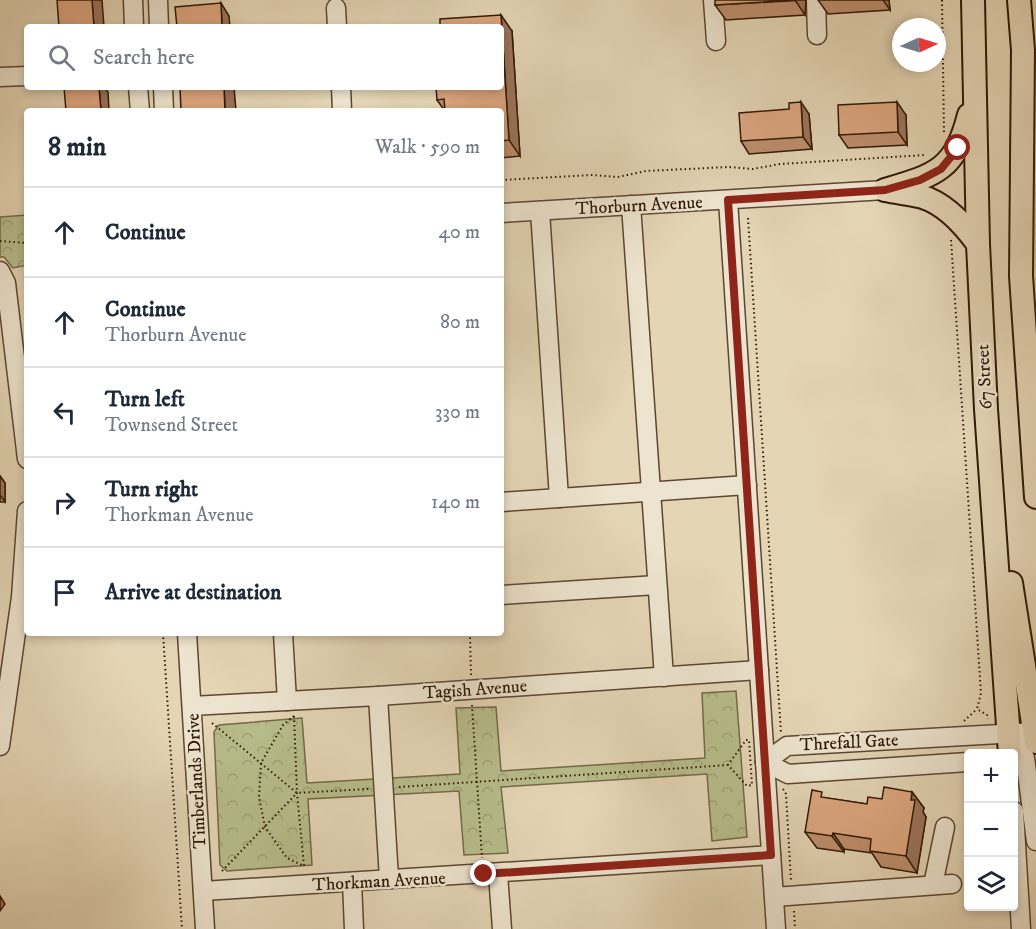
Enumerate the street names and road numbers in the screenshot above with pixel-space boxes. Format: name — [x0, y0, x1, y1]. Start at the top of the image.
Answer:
street label: Thorburn Avenue — [575, 192, 703, 220]
street label: 67 Street — [972, 344, 998, 410]
street label: Tagish Avenue — [422, 675, 528, 705]
street label: Timberlands Drive — [182, 713, 212, 849]
street label: Threfall Gate — [799, 729, 899, 757]
street label: Thorkman Avenue — [312, 868, 446, 896]

